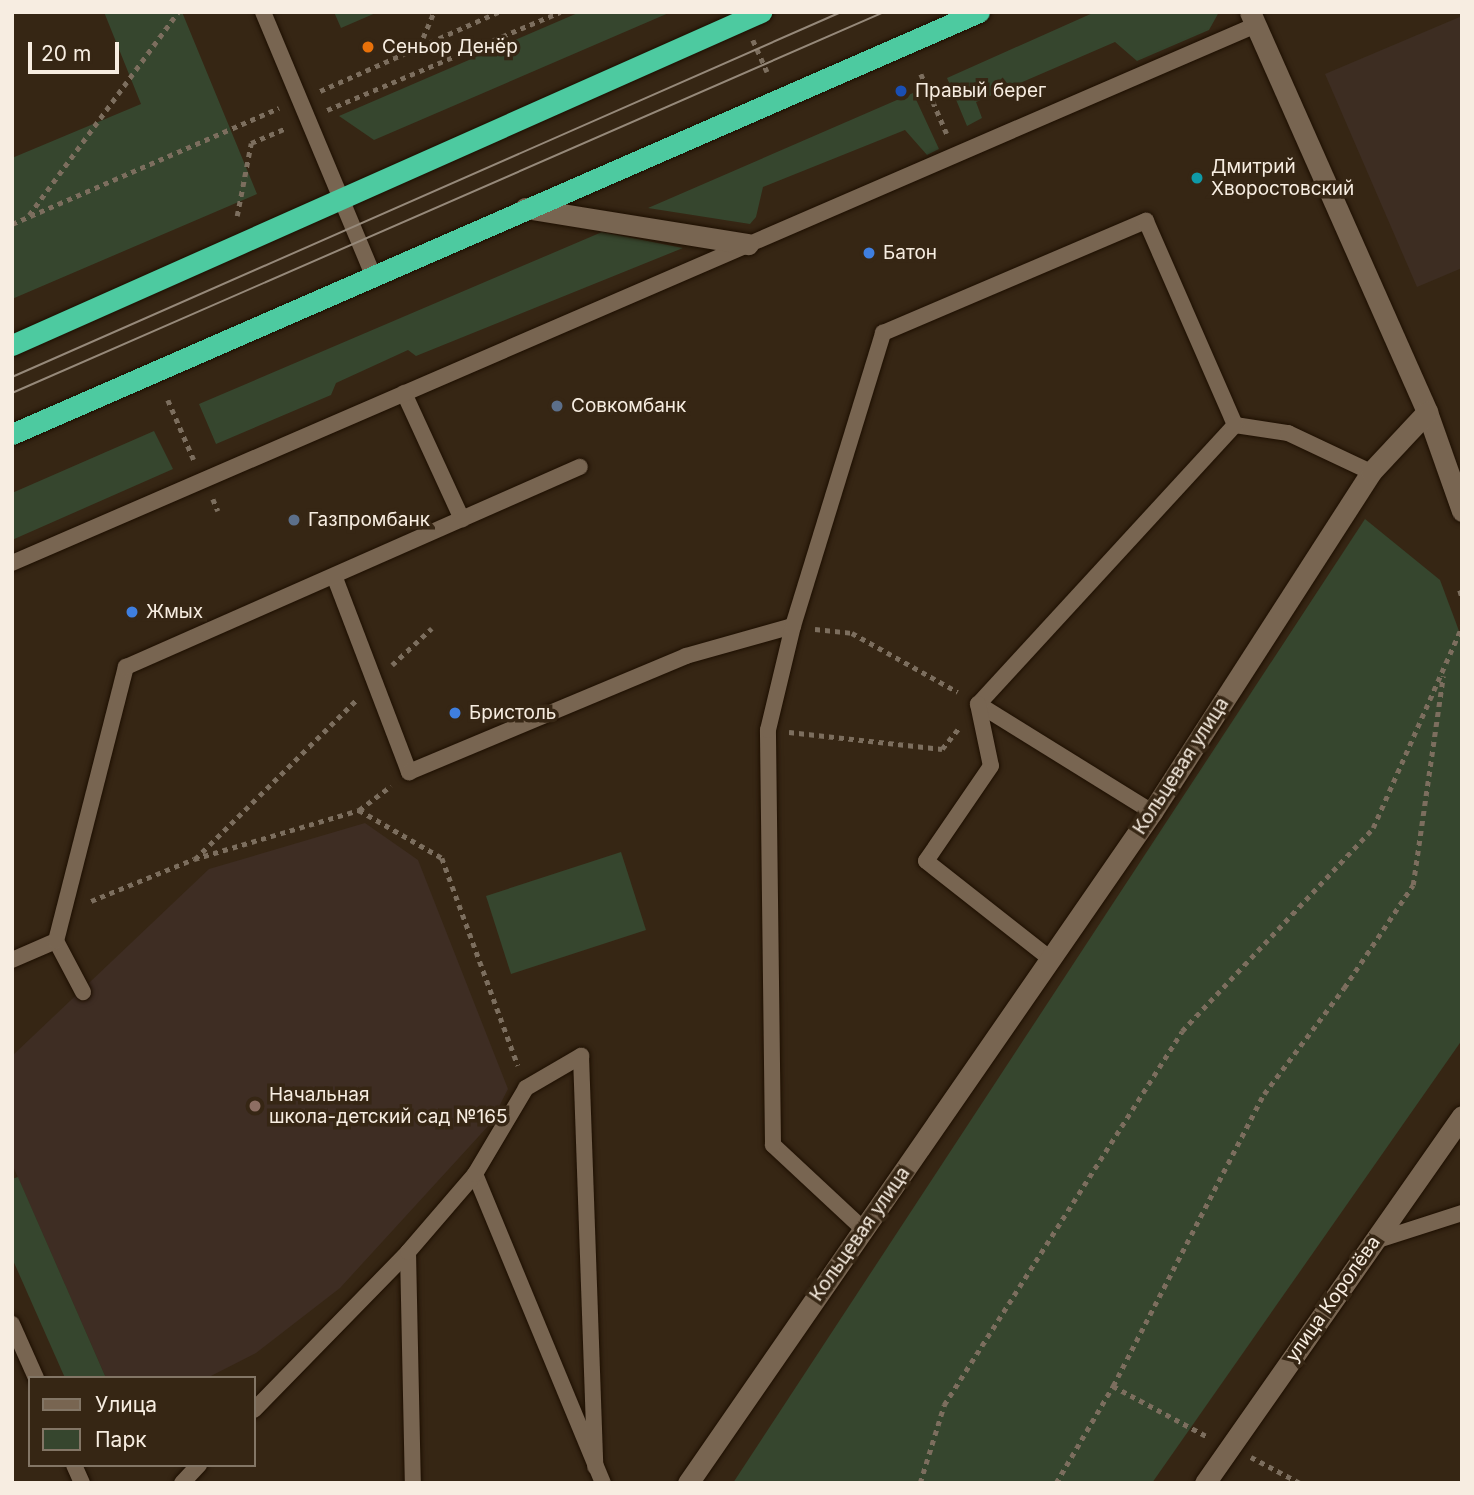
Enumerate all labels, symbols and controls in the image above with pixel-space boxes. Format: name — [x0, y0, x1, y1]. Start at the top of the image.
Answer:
scale bar — [32, 28, 122, 72]
place label: Сеньор Денёр — [382, 36, 518, 58]
marker: Сеньор Денёр — [360, 39, 376, 55]
text: 20 m — [41, 41, 91, 66]
place label: Правый берег — [915, 80, 1046, 102]
marker: Правый берег — [893, 83, 909, 99]
place label: Дмитрий Хворостовский — [1211, 156, 1354, 200]
marker: Дмитрий Хворостовский — [1189, 170, 1205, 186]
place label: Батон — [883, 242, 937, 264]
marker: Батон — [861, 245, 877, 261]
place label: Совкомбанк — [571, 395, 686, 417]
marker: Совкомбанк — [549, 398, 565, 414]
place label: Газпромбанк — [308, 509, 430, 531]
marker: Газпромбанк — [286, 512, 302, 528]
place label: Жмых — [146, 601, 203, 623]
marker: Жмых — [124, 604, 140, 620]
street label: Кольцевая улица — [1128, 693, 1234, 839]
place label: Бристоль — [469, 702, 556, 724]
marker: Бристоль — [447, 705, 463, 721]
place label: Начальная школа-детский сад №165 — [269, 1084, 508, 1128]
marker: Начальная школа-детский сад №165 — [247, 1098, 263, 1114]
street label: Кольцевая улица — [805, 1162, 915, 1306]
street label: улица Королёва — [1281, 1231, 1385, 1367]
legend — [28, 1376, 256, 1467]
text: Улица — [95, 1392, 157, 1417]
text: Парк — [95, 1427, 147, 1452]

